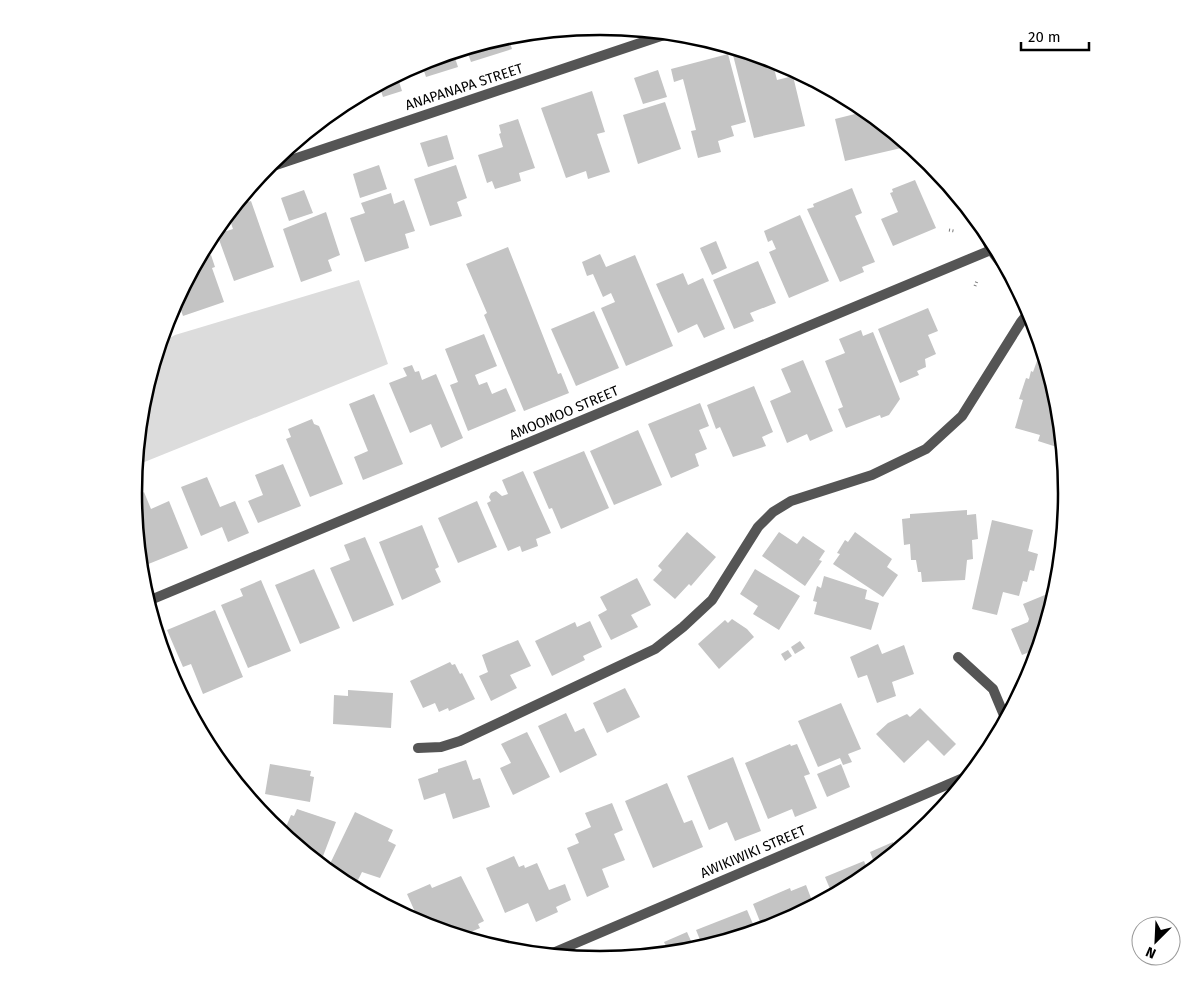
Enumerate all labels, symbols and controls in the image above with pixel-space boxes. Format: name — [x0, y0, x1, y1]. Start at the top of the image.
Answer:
scale bar — [1021, 20, 1088, 52]
text: 20 m — [1028, 28, 1061, 46]
street label: ANAPANAPA STREET — [403, 60, 526, 114]
street label: AMOOMOO STREET — [507, 382, 622, 444]
street label: AWIKIWIKI STREET — [698, 822, 809, 882]
north arrow — [1131, 916, 1181, 966]
text: N — [1143, 943, 1159, 962]

